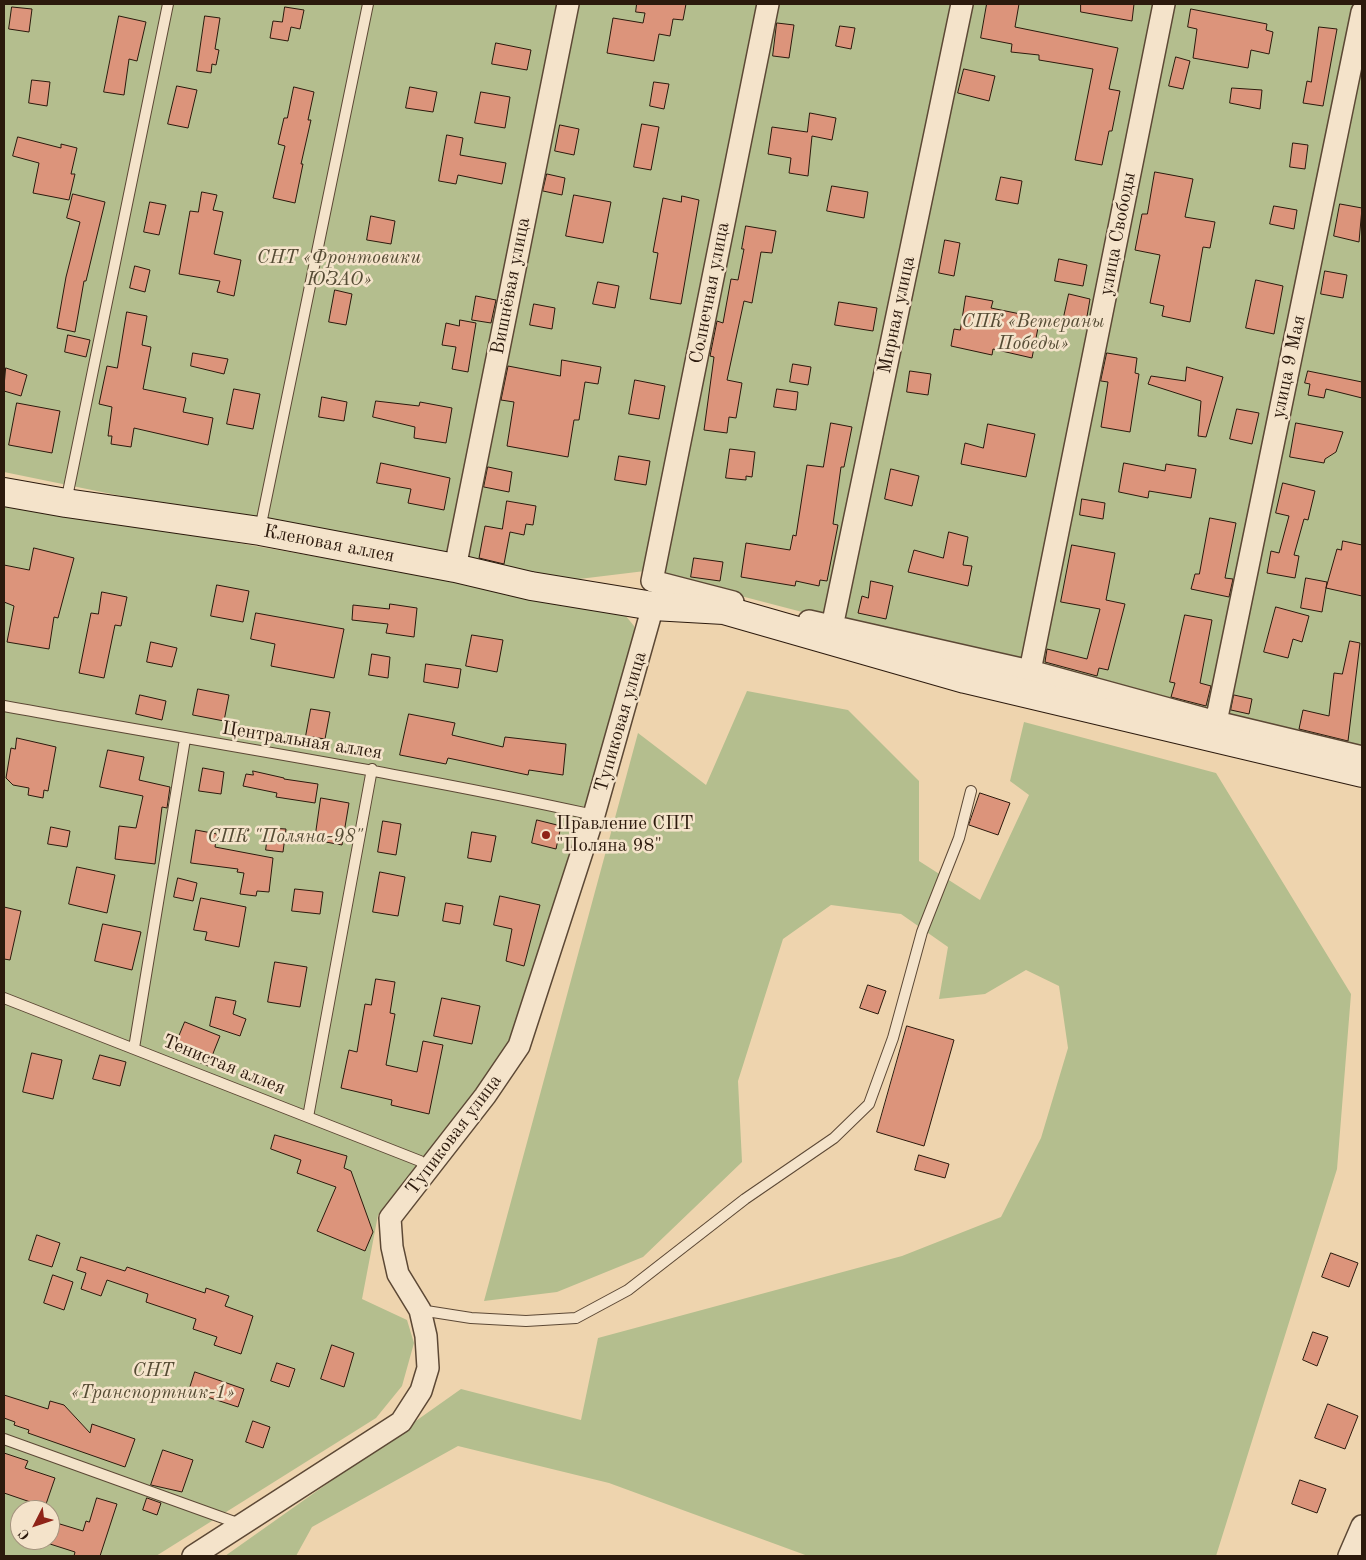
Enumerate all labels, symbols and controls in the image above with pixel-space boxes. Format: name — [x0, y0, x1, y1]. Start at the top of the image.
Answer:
street label: улица Свободы — [1095, 170, 1141, 298]
street label: Вишнёвая улица — [487, 215, 535, 357]
street label: Солнечная улица — [685, 220, 735, 366]
park label: СНТ «Фронтовики ЮЗАО» — [257, 247, 421, 291]
street label: Мирная улица — [873, 254, 921, 376]
park label: СПК «Ветераны Победы» — [962, 311, 1104, 355]
street label: улица 9 Мая — [1267, 313, 1311, 421]
street label: Кленовая аллея — [262, 520, 396, 568]
street label: Тупиковая улица — [590, 649, 652, 795]
street label: Центральная аллея — [220, 717, 384, 765]
place label: Правление СПТ "Поляна 98" — [556, 813, 694, 857]
park label: СПК "Поляна-98" — [207, 826, 363, 848]
marker: Правление СПТ "Поляна 98" — [540, 829, 552, 841]
street label: Тенистая аллея — [159, 1030, 289, 1100]
street label: Тупиковая улица — [401, 1070, 507, 1200]
park label: СНТ «Транспортник-1» — [71, 1360, 235, 1404]
north arrow — [10, 1500, 60, 1550]
text: С — [16, 1526, 33, 1542]

